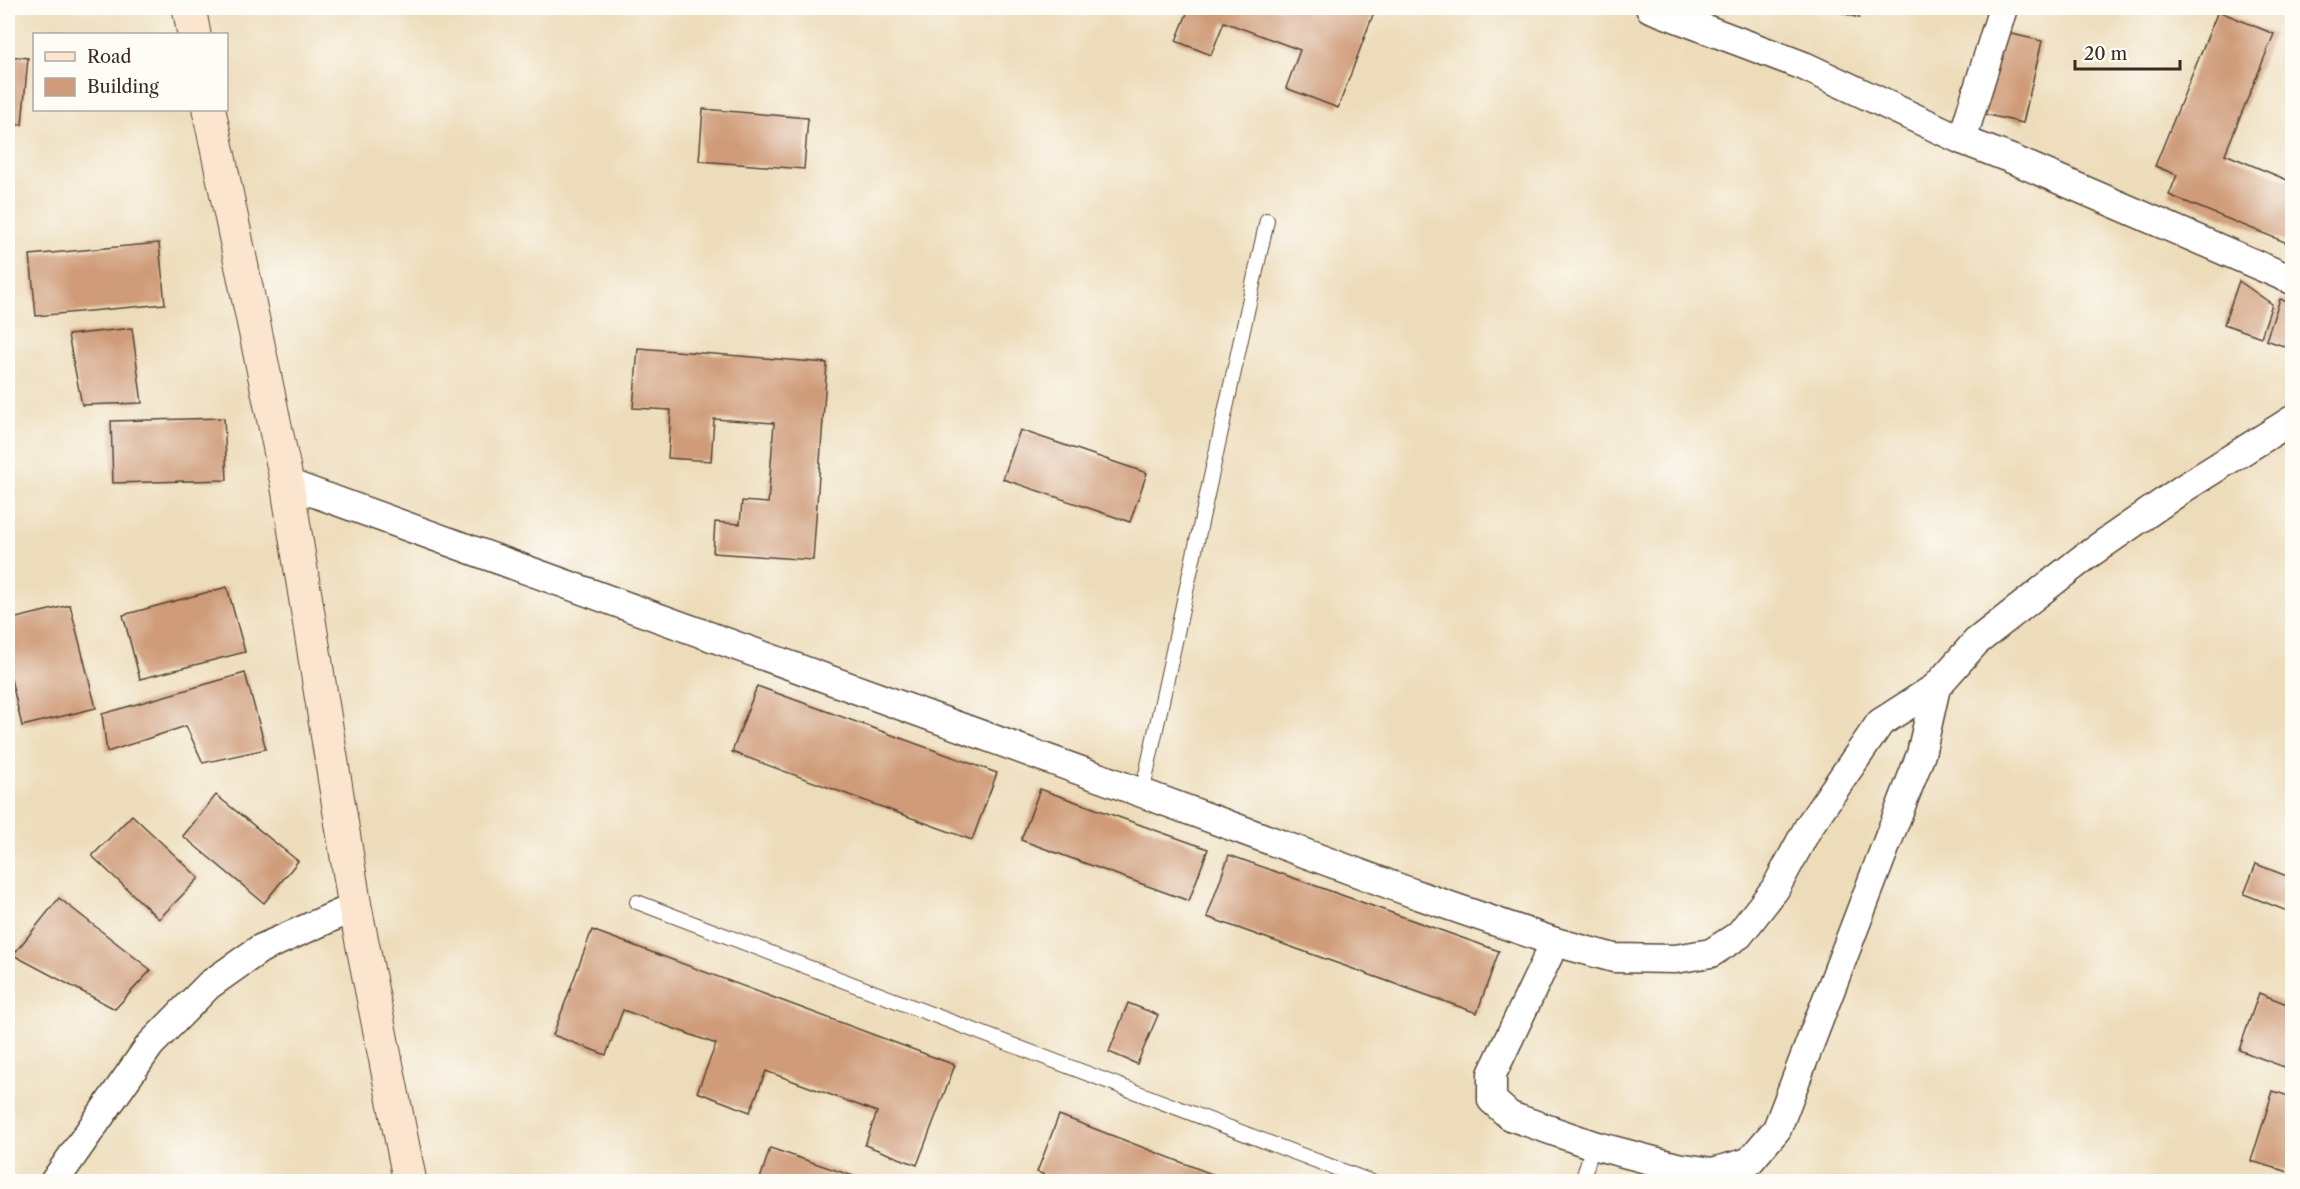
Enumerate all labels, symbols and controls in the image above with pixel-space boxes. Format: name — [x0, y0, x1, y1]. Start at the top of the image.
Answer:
legend — [33, 33, 228, 111]
scale bar — [2075, 33, 2180, 71]
text: 20 m — [2084, 43, 2128, 65]
text: Road — [87, 46, 132, 68]
text: Building — [87, 76, 159, 98]

